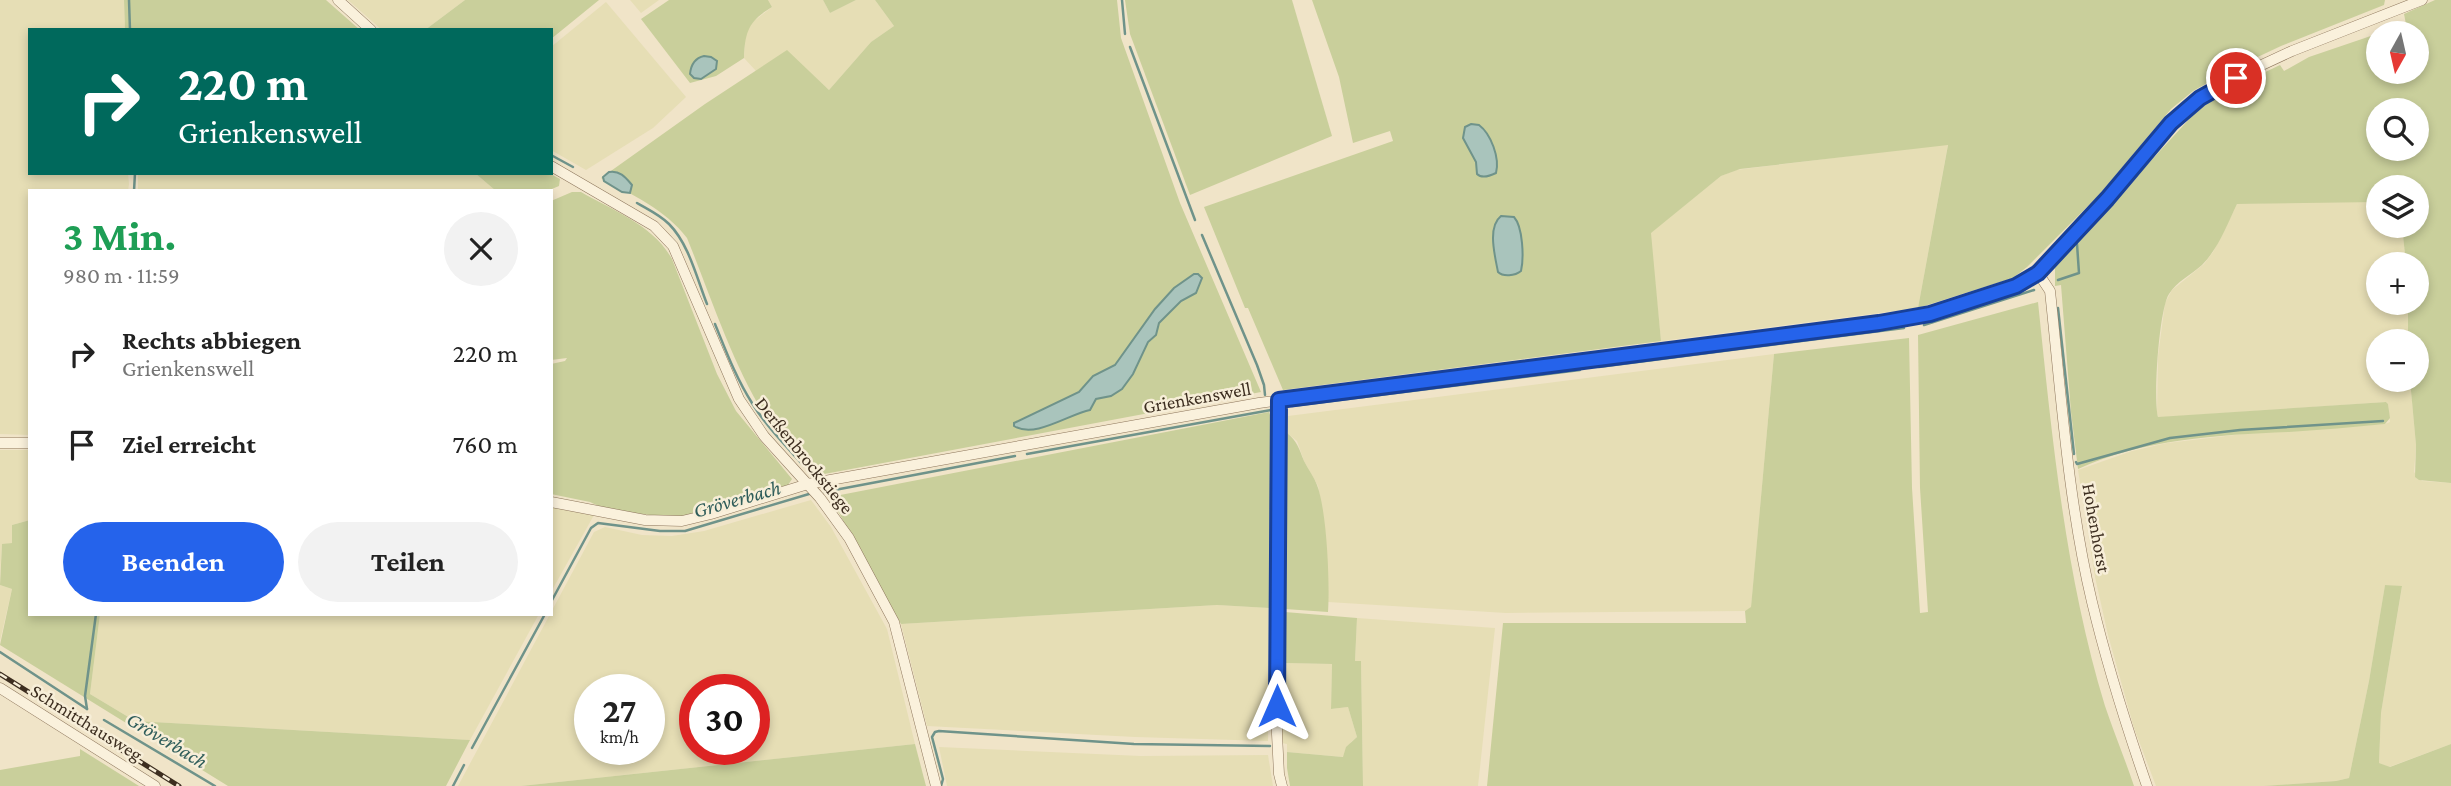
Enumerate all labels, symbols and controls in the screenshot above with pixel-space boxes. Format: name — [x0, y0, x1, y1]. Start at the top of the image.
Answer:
north arrow — [2366, 21, 2429, 84]
map controls — [2366, 21, 2429, 392]
pin — [2206, 48, 2266, 108]
icon: right — [63, 56, 154, 147]
text: 220 m — [178, 56, 308, 111]
icon: arrive — [2217, 59, 2255, 97]
button: search — [2366, 98, 2429, 161]
text: Grienkenswell — [178, 114, 362, 150]
button: layers — [2366, 175, 2429, 238]
text: 3 Min. — [63, 212, 176, 259]
button: close — [444, 212, 518, 286]
button: + — [2366, 252, 2429, 315]
text: 980 m · 11:59 — [63, 262, 180, 288]
text: Rechts abbiegen — [122, 326, 301, 355]
button: − — [2366, 329, 2429, 392]
icon: right — [63, 335, 101, 373]
text: 220 m — [453, 339, 518, 368]
text: Grienkenswell — [122, 355, 254, 381]
street label: Grienkenswell — [1141, 378, 1253, 417]
street label: Derßenbrockstiege — [751, 393, 858, 518]
icon: arrive — [63, 426, 101, 464]
text: Ziel erreicht — [122, 430, 256, 459]
text: 760 m — [453, 430, 518, 459]
water label: Gröverbach — [691, 475, 783, 523]
street label: Hohenhorst — [2078, 482, 2115, 575]
button: Beenden — [63, 522, 284, 602]
button: Teilen — [298, 522, 518, 602]
position arrow — [1240, 669, 1314, 743]
speed limit sign: 30 — [679, 674, 770, 765]
street label: Schmitthausweg — [27, 680, 146, 765]
text: 27 — [603, 691, 636, 730]
water label: Gröverbach — [122, 707, 212, 773]
text: km/h — [600, 727, 639, 747]

